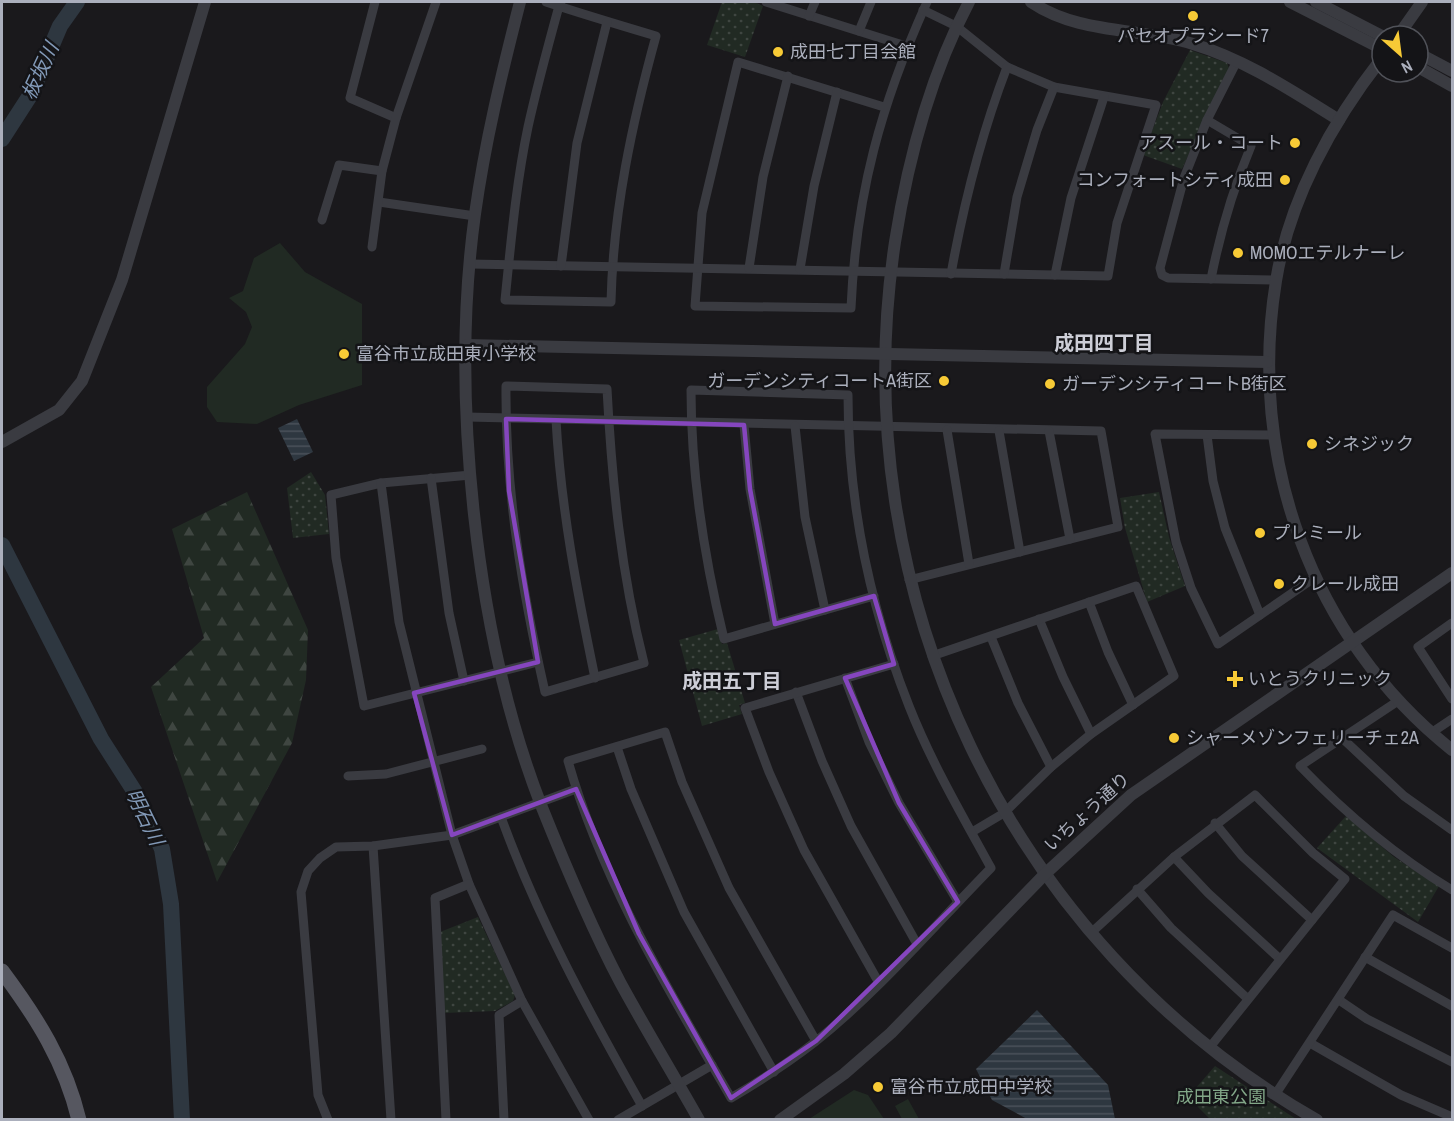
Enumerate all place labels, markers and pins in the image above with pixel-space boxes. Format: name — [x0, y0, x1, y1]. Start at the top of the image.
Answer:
marker: パセオプラシード7 — [1186, 9, 1200, 23]
place label: パセオプラシード7 — [1117, 23, 1269, 48]
place label: 成田七丁目会館 — [790, 39, 916, 64]
marker: 成田七丁目会館 — [771, 45, 785, 59]
place label: アスール・コート — [1139, 130, 1283, 155]
marker: アスール・コート — [1288, 136, 1302, 150]
place label: コンフォートシティ成田 — [1077, 167, 1273, 192]
marker: コンフォートシティ成田 — [1278, 173, 1292, 187]
place label: MOMOエテルナーレ — [1250, 240, 1406, 265]
marker: MOMOエテルナーレ — [1231, 246, 1245, 260]
place label: 富谷市立成田東小学校 — [356, 341, 536, 366]
marker: 富谷市立成田東小学校 — [337, 347, 351, 361]
place label: ガーデンシティコートA街区 — [707, 368, 932, 393]
place label: ガーデンシティコートB街区 — [1062, 371, 1287, 396]
marker: ガーデンシティコートA街区 — [937, 374, 951, 388]
marker: ガーデンシティコートB街区 — [1043, 377, 1057, 391]
place label: シネジック — [1324, 431, 1414, 456]
marker: シネジック — [1305, 437, 1319, 451]
place label: プレミール — [1272, 520, 1362, 545]
marker: プレミール — [1253, 526, 1267, 540]
place label: クレール成田 — [1291, 571, 1399, 596]
marker: クレール成田 — [1272, 577, 1286, 591]
place label: いとうクリニック — [1248, 666, 1392, 691]
marker: いとうクリニック — [1226, 670, 1244, 688]
place label: シャーメゾンフェリーチェ2A — [1186, 725, 1419, 750]
marker: シャーメゾンフェリーチェ2A — [1167, 731, 1181, 745]
place label: 富谷市立成田中学校 — [890, 1074, 1052, 1099]
marker: 富谷市立成田中学校 — [871, 1080, 885, 1094]

